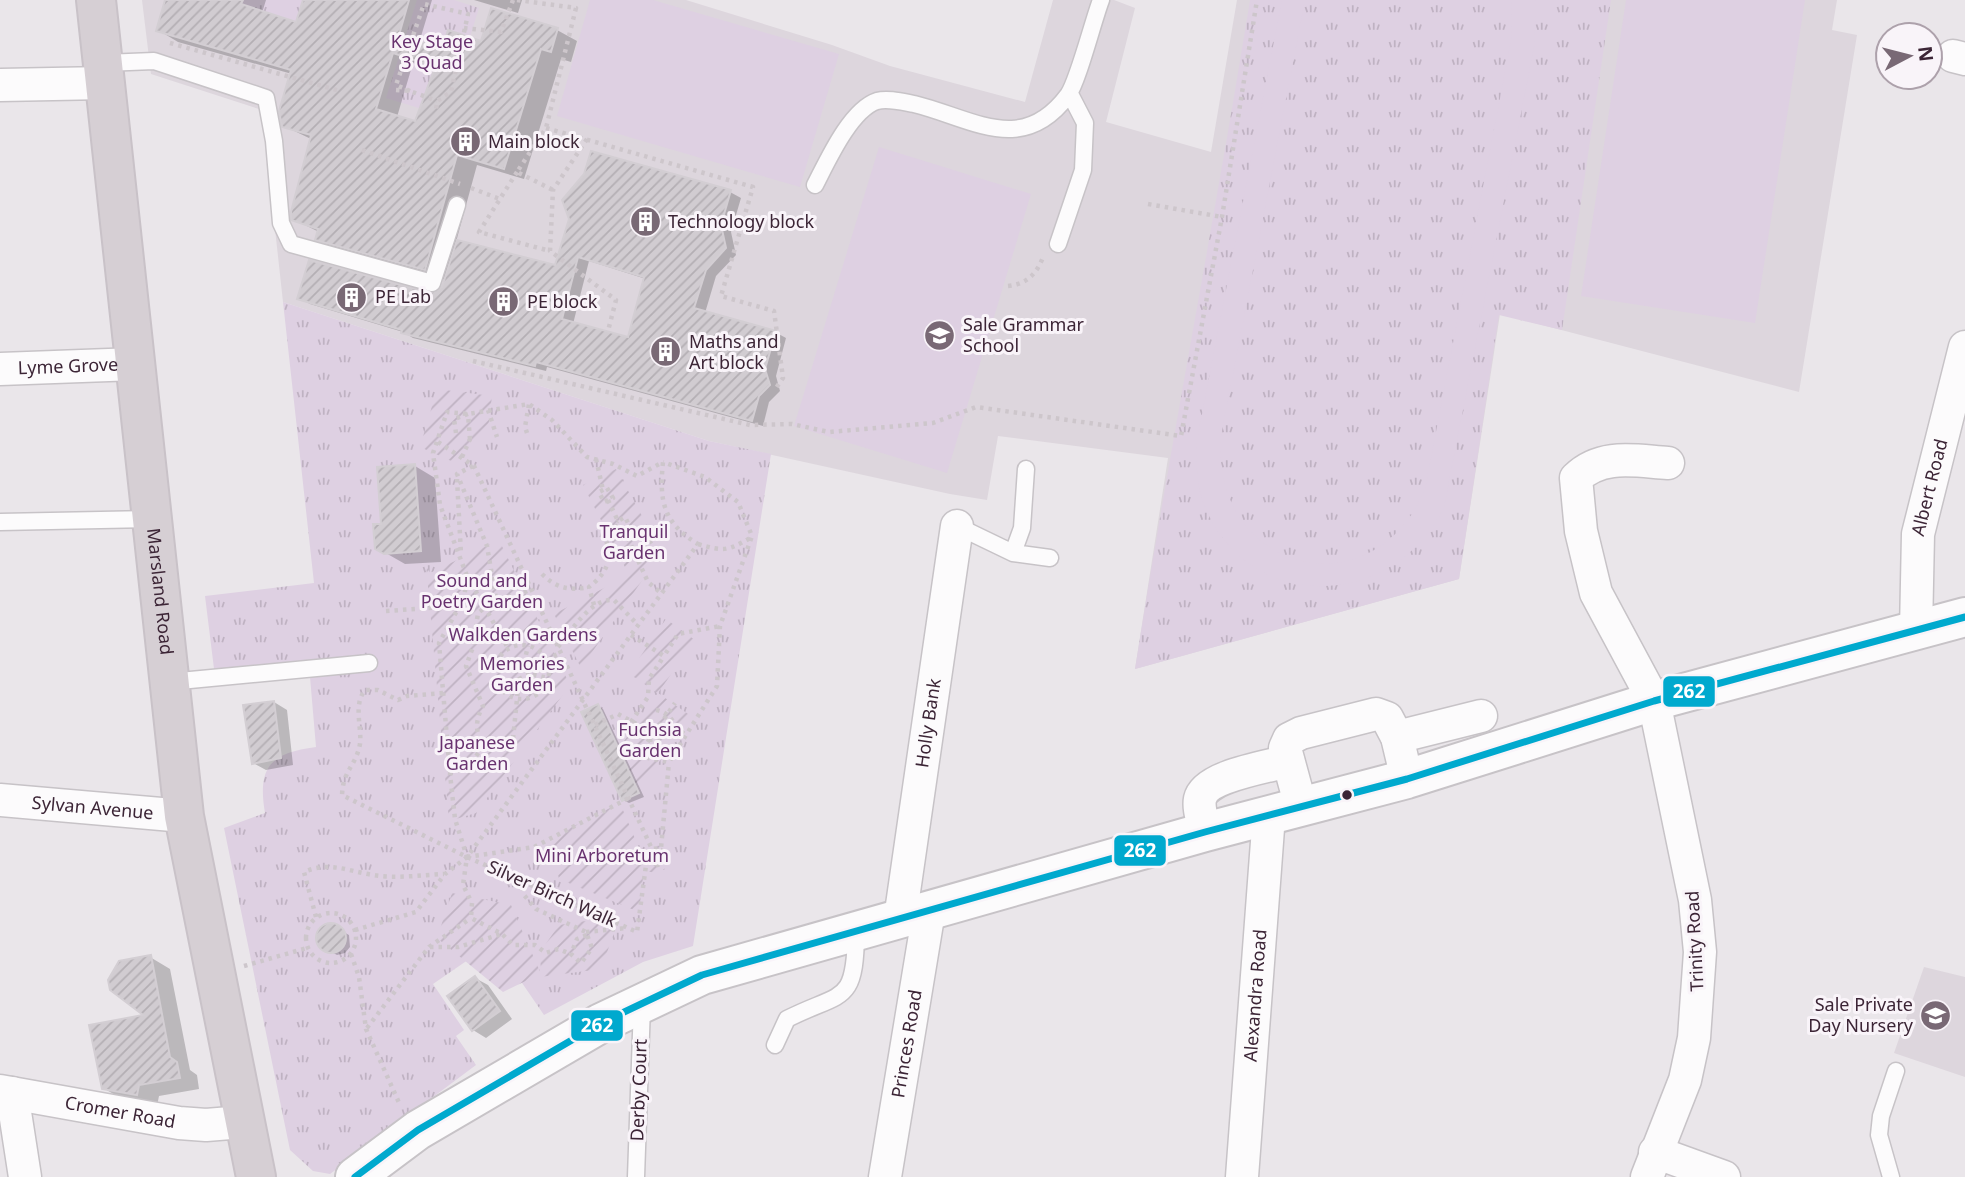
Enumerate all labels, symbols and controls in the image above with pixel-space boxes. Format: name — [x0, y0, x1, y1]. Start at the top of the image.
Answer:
north arrow — [1874, 21, 1944, 91]
park label: Key Stage 3 Quad — [391, 29, 473, 74]
text: N — [1912, 45, 1940, 63]
building icon: Main block — [448, 125, 482, 159]
place label: Main block — [488, 129, 580, 153]
building icon: Technology block — [628, 205, 662, 239]
place label: Technology block — [668, 209, 814, 233]
building icon: PE Lab — [335, 280, 369, 314]
place label: PE Lab — [375, 284, 431, 308]
building icon: PE block — [487, 285, 521, 319]
place label: PE block — [527, 289, 598, 313]
place label: Sale Grammar School — [963, 312, 1084, 357]
school or university icon: Sale Grammar School — [923, 318, 957, 352]
place label: Maths and Art block — [689, 329, 779, 374]
building icon: Maths and Art block — [649, 335, 683, 369]
street label: Lyme Grove — [17, 352, 118, 379]
street label: Albert Road — [1905, 436, 1952, 538]
park label: Tranquil Garden — [600, 519, 668, 564]
street label: Marsland Road — [142, 527, 180, 656]
park label: Sound and Poetry Garden — [421, 568, 543, 613]
park label: Walkden Gardens — [448, 622, 598, 646]
park label: Memories Garden — [479, 651, 565, 696]
line badge: 262 — [1662, 675, 1716, 708]
street label: Holly Bank — [909, 676, 946, 769]
text: 262 — [1673, 678, 1705, 704]
park label: Fuchsia Garden — [618, 717, 682, 762]
park label: Japanese Garden — [437, 730, 515, 775]
unlabelled marker — [1340, 788, 1354, 802]
street label: Sylvan Avenue — [31, 790, 155, 824]
line badge: 262 — [1113, 834, 1167, 867]
text: 262 — [1124, 837, 1156, 863]
park label: Mini Arboretum — [535, 843, 669, 867]
street label: Silver Birch Walk — [484, 854, 621, 933]
street label: Trinity Road — [1679, 890, 1709, 992]
street label: Alexandra Road — [1238, 928, 1271, 1063]
street label: Princes Road — [885, 988, 927, 1100]
place label: Sale Private Day Nursery — [1808, 992, 1914, 1037]
school or university icon: Sale Private Day Nursery — [1919, 998, 1953, 1032]
line badge: 262 — [570, 1009, 624, 1042]
text: 262 — [581, 1012, 613, 1038]
street label: Derby Court — [624, 1038, 652, 1142]
street label: Cromer Road — [63, 1090, 177, 1133]

